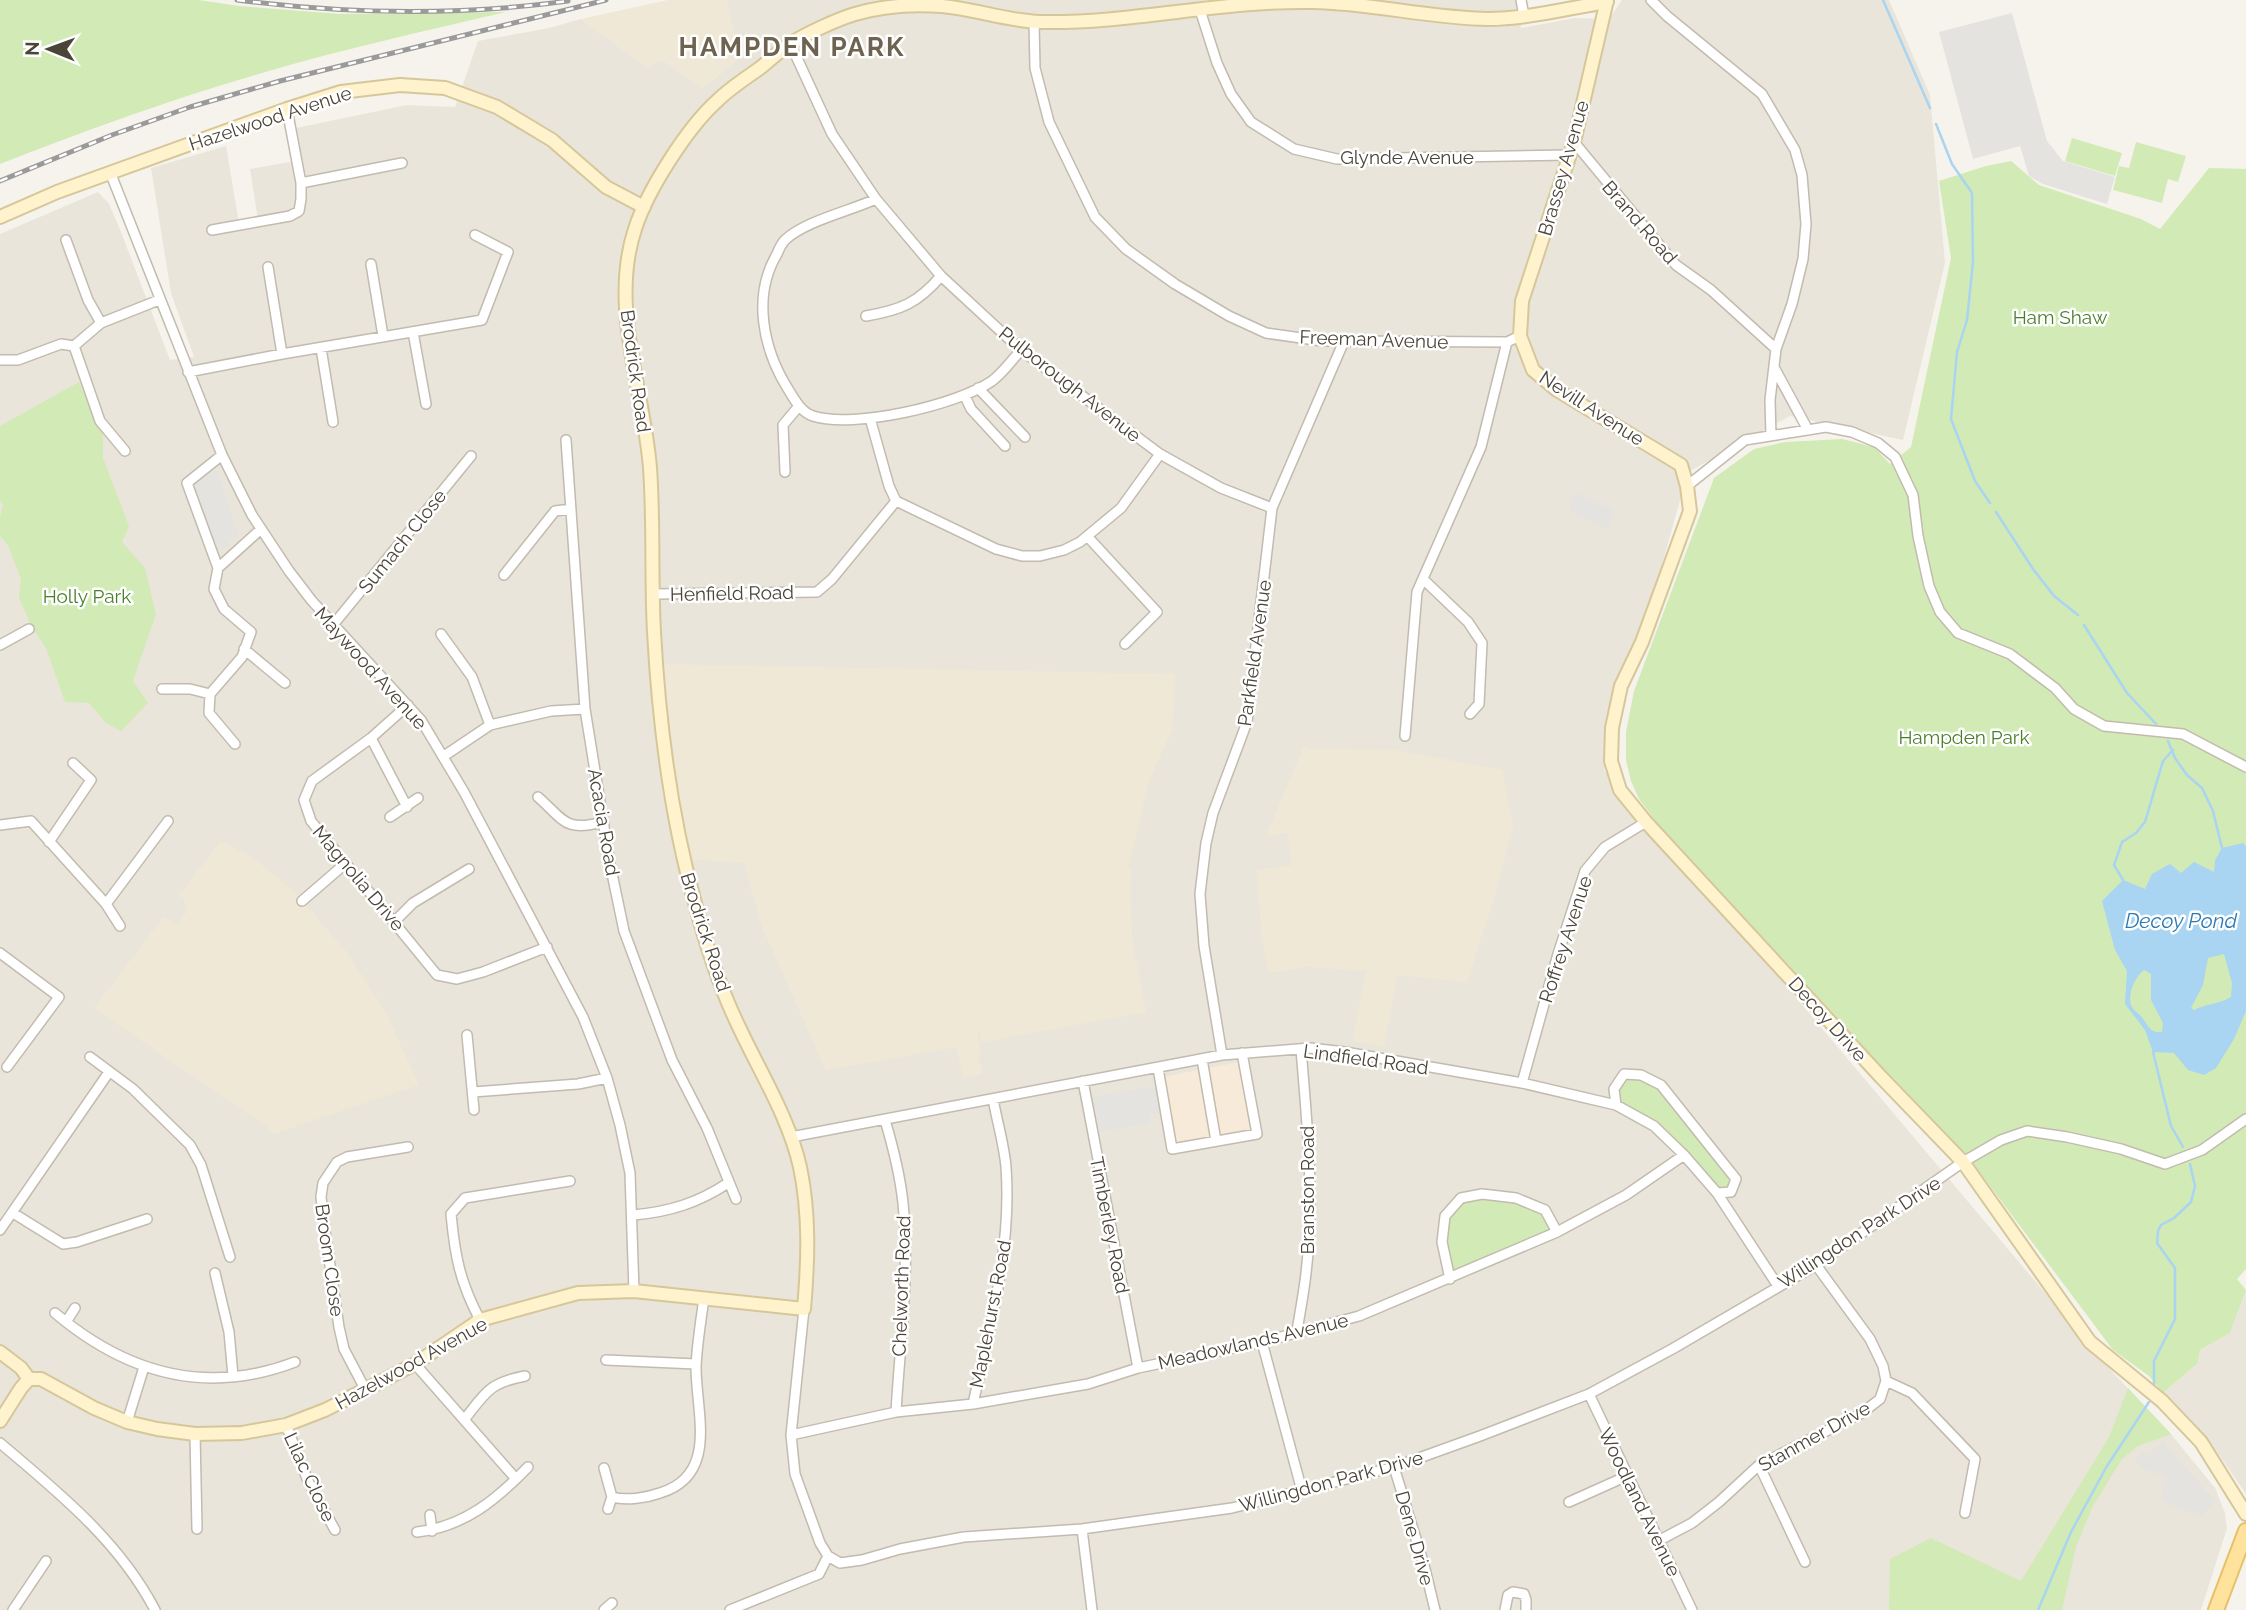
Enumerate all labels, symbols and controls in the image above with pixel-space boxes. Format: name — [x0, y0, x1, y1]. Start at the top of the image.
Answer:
north arrow — [14, 14, 84, 84]
district label: HAMPDEN PARK — [679, 32, 905, 62]
text: N — [21, 41, 43, 56]
street label: Hazelwood Avenue — [186, 81, 354, 155]
street label: Brassey Avenue — [1533, 98, 1593, 238]
street label: Glynde Avenue — [1340, 146, 1474, 168]
street label: Brand Road — [1598, 176, 1682, 268]
park label: Ham Shaw — [2013, 306, 2108, 328]
street label: Brodrick Road — [616, 308, 656, 434]
street label: Pulborough Avenue — [995, 322, 1145, 446]
street label: Freeman Avenue — [1299, 325, 1449, 353]
street label: Nevill Avenue — [1536, 366, 1648, 450]
street label: Sumach Close — [354, 485, 450, 597]
street label: Parkfield Avenue — [1233, 578, 1275, 728]
street label: Henfield Road — [670, 581, 794, 605]
park label: Holly Park — [43, 585, 131, 607]
street label: Maywood Avenue — [310, 602, 432, 734]
park label: Hampden Park — [1898, 726, 2030, 748]
street label: Acacia Road — [584, 767, 624, 877]
street label: Magnolia Drive — [309, 821, 409, 935]
street label: Brodrick Road — [676, 870, 736, 994]
street label: Roffrey Avenue — [1534, 873, 1596, 1005]
water label: Decoy Pond — [2125, 908, 2238, 933]
street label: Decoy Drive — [1784, 972, 1872, 1066]
street label: Lindfield Road — [1302, 1039, 1430, 1079]
street label: Branston Road — [1296, 1126, 1318, 1254]
street label: Timberley Road — [1086, 1155, 1134, 1295]
street label: Willingdon Park Drive — [1774, 1171, 1944, 1293]
street label: Broom Close — [311, 1202, 349, 1318]
street label: Chelworth Road — [888, 1215, 914, 1357]
street label: Maplehurst Road — [965, 1238, 1015, 1390]
street label: Meadowlands Avenue — [1156, 1308, 1350, 1374]
street label: Hazelwood Avenue — [331, 1312, 491, 1414]
street label: Stanmer Drive — [1754, 1396, 1874, 1476]
street label: Woodland Avenue — [1595, 1424, 1685, 1580]
street label: Lilac Close — [280, 1429, 340, 1525]
street label: Willingdon Park Drive — [1237, 1446, 1425, 1516]
street label: Dene Drive — [1391, 1488, 1439, 1588]

